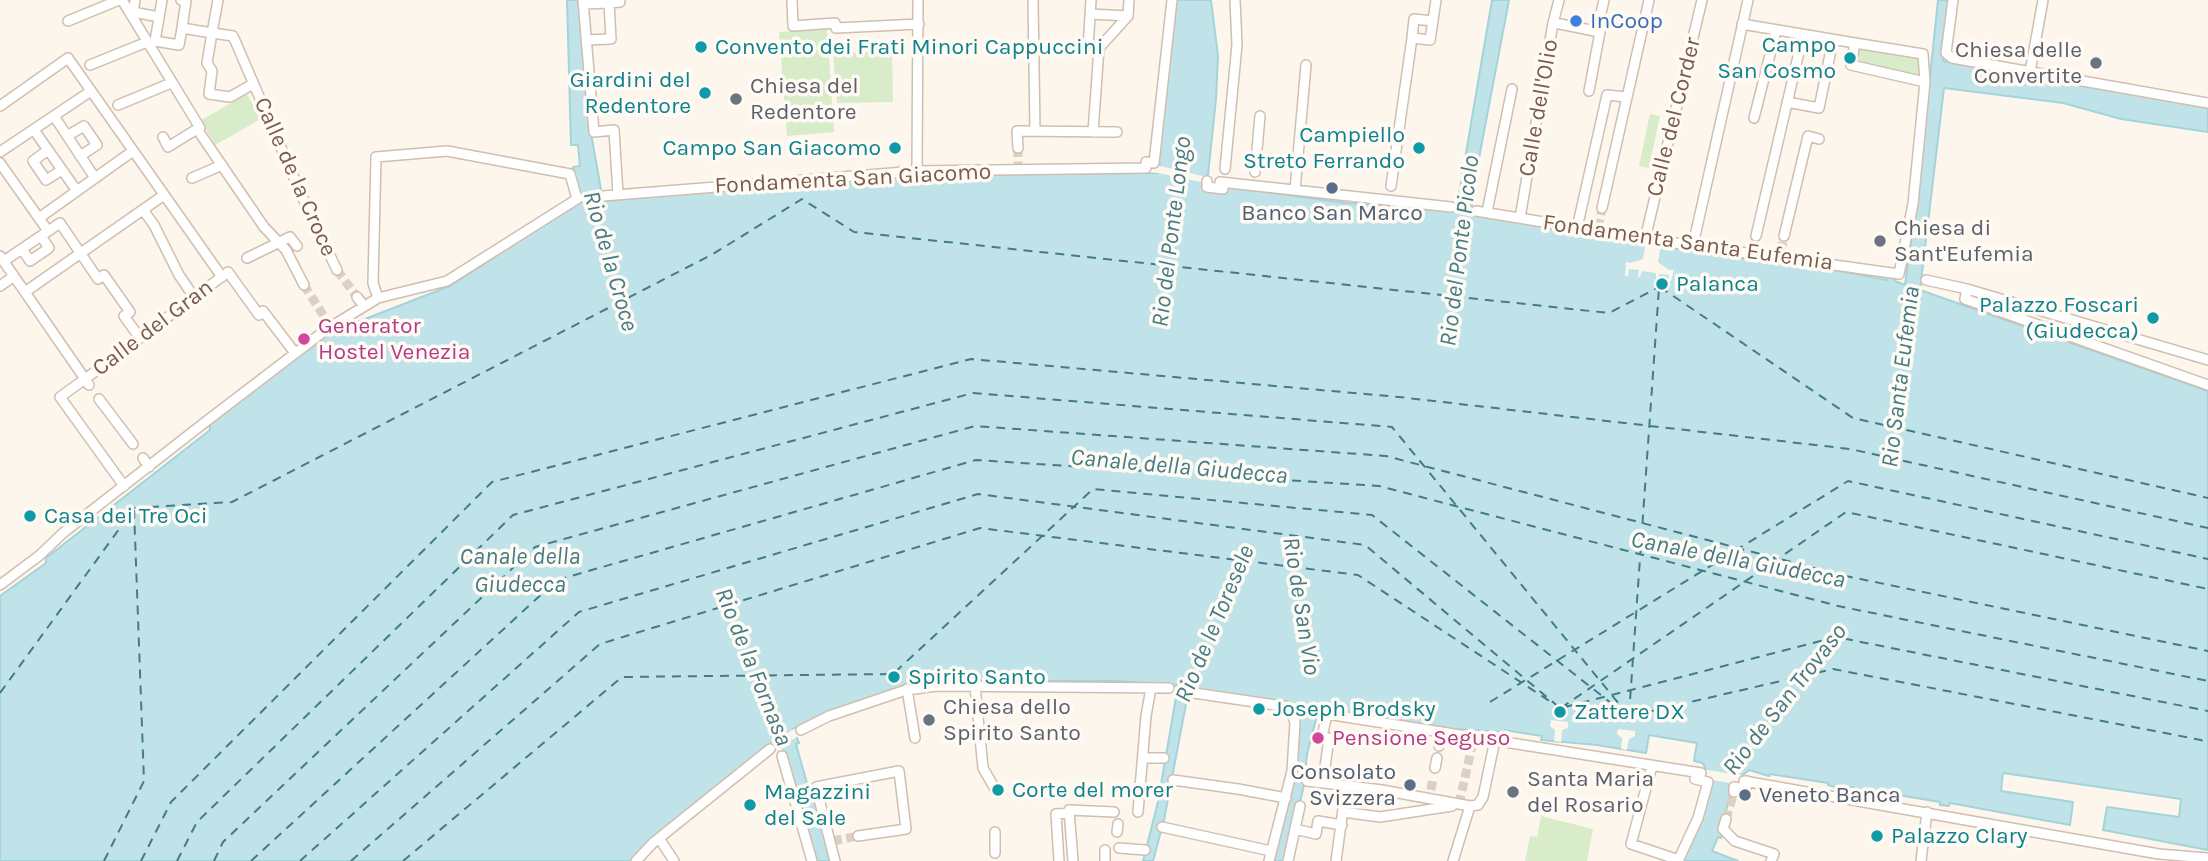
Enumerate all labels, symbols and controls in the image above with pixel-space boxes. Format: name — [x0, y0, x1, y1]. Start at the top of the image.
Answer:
place label: InCoop — [1590, 7, 1663, 35]
marker: InCoop — [1568, 13, 1584, 29]
place label: Campo San Cosmo — [1717, 31, 1836, 85]
place label: Convento dei Frati Minori Cappuccini — [715, 33, 1104, 61]
street label: Calle del Corder — [1641, 35, 1707, 199]
place label: Chiesa delle Convertite — [1955, 36, 2082, 90]
street label: Calle dell'Olio — [1513, 37, 1565, 179]
marker: Convento dei Frati Minori Cappuccini — [693, 39, 709, 55]
marker: Campo San Cosmo — [1842, 50, 1858, 66]
marker: Chiesa delle Convertite — [2088, 55, 2104, 71]
place label: Giardini del Redentore — [570, 66, 691, 120]
place label: Chiesa del Redentore — [750, 72, 859, 126]
marker: Giardini del Redentore — [697, 85, 713, 101]
marker: Chiesa del Redentore — [728, 91, 744, 107]
street label: Calle de la Croce — [248, 93, 342, 261]
place label: Campiello Streto Ferrando — [1243, 121, 1405, 175]
place label: Campo San Giacomo — [662, 134, 881, 162]
water label: Rio del Ponte Longo — [1146, 135, 1198, 329]
marker: Campo San Giacomo — [887, 140, 903, 156]
marker: Campiello Streto Ferrando — [1411, 140, 1427, 156]
water label: Rio del Ponte Picolo — [1434, 154, 1486, 348]
street label: Fondamenta San Giacomo — [714, 158, 992, 200]
marker: Banco San Marco — [1324, 180, 1340, 196]
water label: Rio de la Croce — [576, 188, 644, 334]
place label: Banco San Marco — [1241, 199, 1423, 227]
street label: Fondamenta Santa Eufemia — [1541, 209, 1835, 277]
place label: Chiesa di Sant'Eufemia — [1894, 214, 2034, 268]
marker: Chiesa di Sant'Eufemia — [1872, 233, 1888, 249]
place label: Palanca — [1676, 270, 1759, 298]
street label: Calle del Gran — [87, 274, 219, 382]
marker: Palanca — [1654, 276, 1670, 292]
water label: Rio Santa Eufemia — [1876, 285, 1926, 469]
place label: Palazzo Foscari (Giudecca) — [1979, 291, 2139, 345]
marker: Palazzo Foscari (Giudecca) — [2145, 310, 2161, 326]
place label: Generator Hostel Venezia — [318, 312, 471, 366]
marker: Generator Hostel Venezia — [296, 331, 312, 347]
water label: Canale della Giudecca — [1069, 443, 1289, 491]
place label: Casa dei Tre Oci — [44, 502, 208, 530]
marker: Casa dei Tre Oci — [22, 508, 38, 524]
water label: Canale della Giudecca — [1628, 525, 1848, 595]
water label: Rio de San Vio — [1276, 535, 1326, 677]
water label: Rio de le Toresele — [1169, 541, 1261, 707]
water label: Canale della Giudecca — [460, 543, 580, 599]
water label: Rio de la Fornasa — [708, 584, 798, 750]
water label: Rio de San Trovaso — [1717, 618, 1853, 782]
place label: Spirito Santo — [908, 663, 1046, 691]
marker: Spirito Santo — [886, 669, 902, 685]
place label: Chiesa dello Spirito Santo — [943, 693, 1081, 747]
place label: Joseph Brodsky — [1273, 695, 1436, 723]
place label: Zattere DX — [1574, 698, 1685, 726]
marker: Joseph Brodsky — [1251, 701, 1267, 717]
marker: Zattere DX — [1552, 704, 1568, 720]
marker: Chiesa dello Spirito Santo — [921, 712, 937, 728]
place label: Pensione Seguso — [1332, 724, 1510, 752]
marker: Pensione Seguso — [1310, 730, 1326, 746]
place label: Consolato Svizzera — [1290, 758, 1396, 812]
place label: Santa Maria del Rosario — [1527, 765, 1654, 819]
place label: Corte del morer — [1012, 776, 1173, 804]
marker: Consolato Svizzera — [1402, 777, 1418, 793]
place label: Magazzini del Sale — [764, 778, 871, 832]
place label: Veneto Banca — [1759, 781, 1901, 809]
marker: Corte del morer — [990, 782, 1006, 798]
marker: Santa Maria del Rosario — [1505, 784, 1521, 800]
marker: Veneto Banca — [1737, 787, 1753, 803]
marker: Magazzini del Sale — [742, 797, 758, 813]
place label: Palazzo Clary — [1891, 822, 2028, 850]
marker: Palazzo Clary — [1869, 828, 1885, 844]

